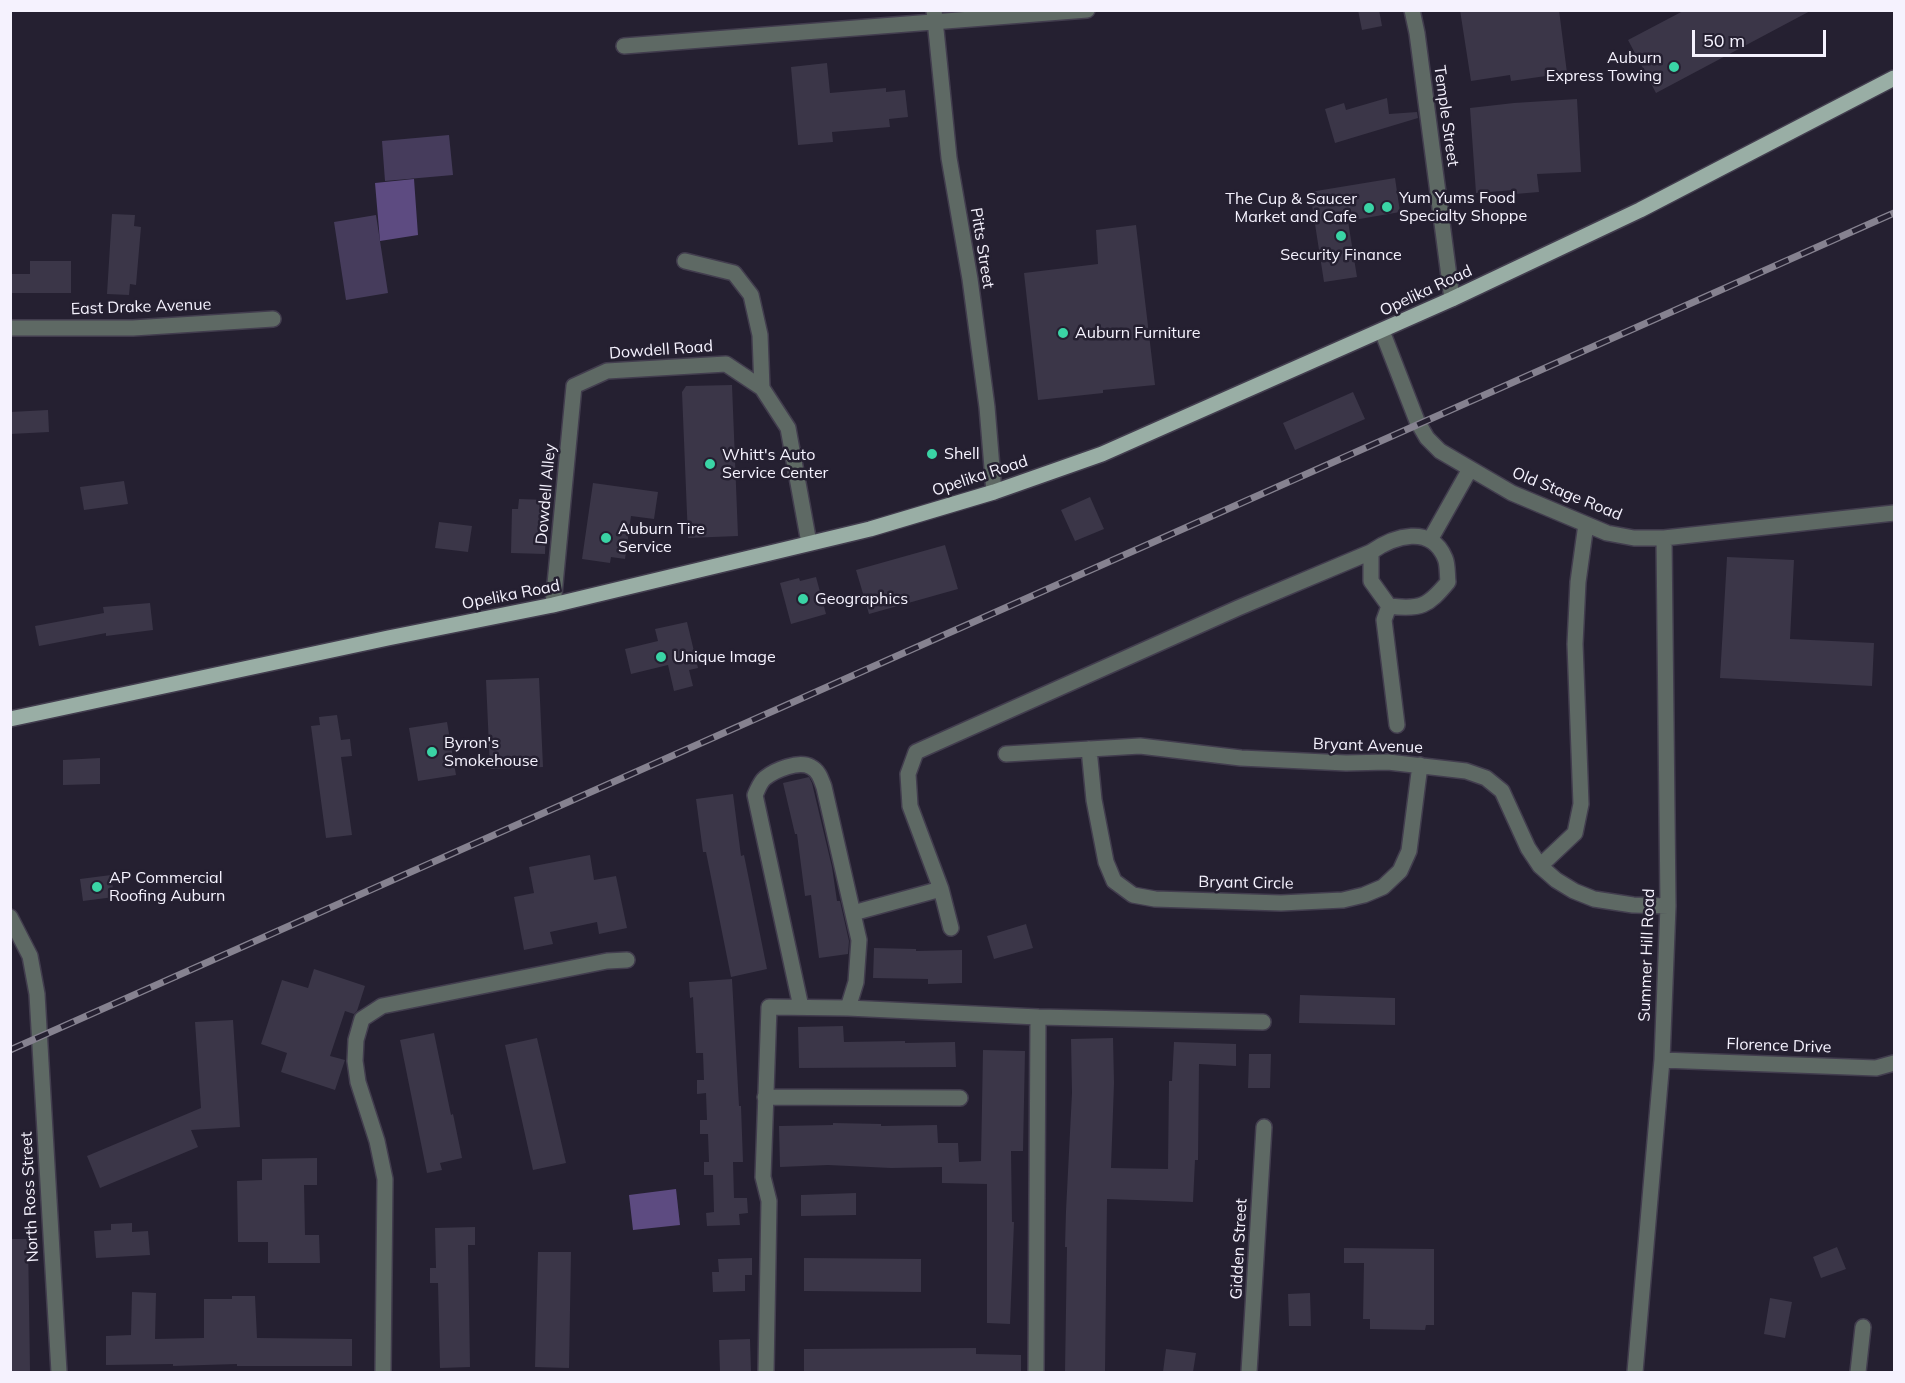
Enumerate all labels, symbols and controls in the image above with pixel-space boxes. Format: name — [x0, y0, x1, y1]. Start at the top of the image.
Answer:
scale bar — [1695, 18, 1828, 56]
text: 50 m — [1703, 29, 1745, 52]
place label: Auburn Express Towing — [1546, 48, 1662, 86]
marker: Auburn Express Towing — [1667, 60, 1681, 74]
street label: Temple Street — [1429, 64, 1463, 168]
place label: Yum Yums Food Specialty Shoppe — [1399, 188, 1527, 226]
place label: The Cup & Saucer Market and Cafe — [1225, 189, 1357, 227]
marker: Yum Yums Food Specialty Shoppe — [1380, 200, 1394, 214]
marker: The Cup & Saucer Market and Cafe — [1362, 201, 1376, 215]
street label: Pitts Street — [966, 206, 998, 290]
marker: Security Finance — [1334, 229, 1348, 243]
place label: Security Finance — [1280, 245, 1402, 265]
street label: Opelika Road — [1377, 261, 1475, 321]
street label: East Drake Avenue — [70, 295, 212, 319]
place label: Auburn Furniture — [1075, 323, 1200, 343]
marker: Auburn Furniture — [1056, 326, 1070, 340]
street label: Dowdell Road — [608, 337, 714, 363]
street label: Dowdell Alley — [532, 443, 560, 545]
place label: Shell — [944, 444, 980, 464]
place label: Whitt's Auto Service Center — [722, 445, 828, 483]
marker: Shell — [925, 447, 939, 461]
street label: Opelika Road — [930, 452, 1030, 500]
marker: Whitt's Auto Service Center — [703, 457, 717, 471]
street label: Old Stage Road — [1509, 463, 1625, 525]
place label: Auburn Tire Service — [618, 519, 705, 557]
marker: Auburn Tire Service — [599, 531, 613, 545]
street label: Opelika Road — [460, 576, 562, 614]
place label: Geographics — [815, 589, 908, 609]
marker: Geographics — [796, 592, 810, 606]
place label: Unique Image — [673, 647, 776, 667]
marker: Unique Image — [654, 650, 668, 664]
place label: Byron's Smokehouse — [444, 733, 538, 771]
street label: Bryant Avenue — [1313, 734, 1423, 758]
marker: Byron's Smokehouse — [425, 745, 439, 759]
place label: AP Commercial Roofing Auburn — [109, 868, 225, 906]
street label: Bryant Circle — [1198, 873, 1294, 893]
marker: AP Commercial Roofing Auburn — [90, 880, 104, 894]
street label: Summer Hill Road — [1635, 888, 1659, 1022]
street label: Florence Drive — [1726, 1035, 1832, 1057]
street label: North Ross Street — [17, 1131, 43, 1263]
street label: Gidden Street — [1227, 1198, 1251, 1300]

